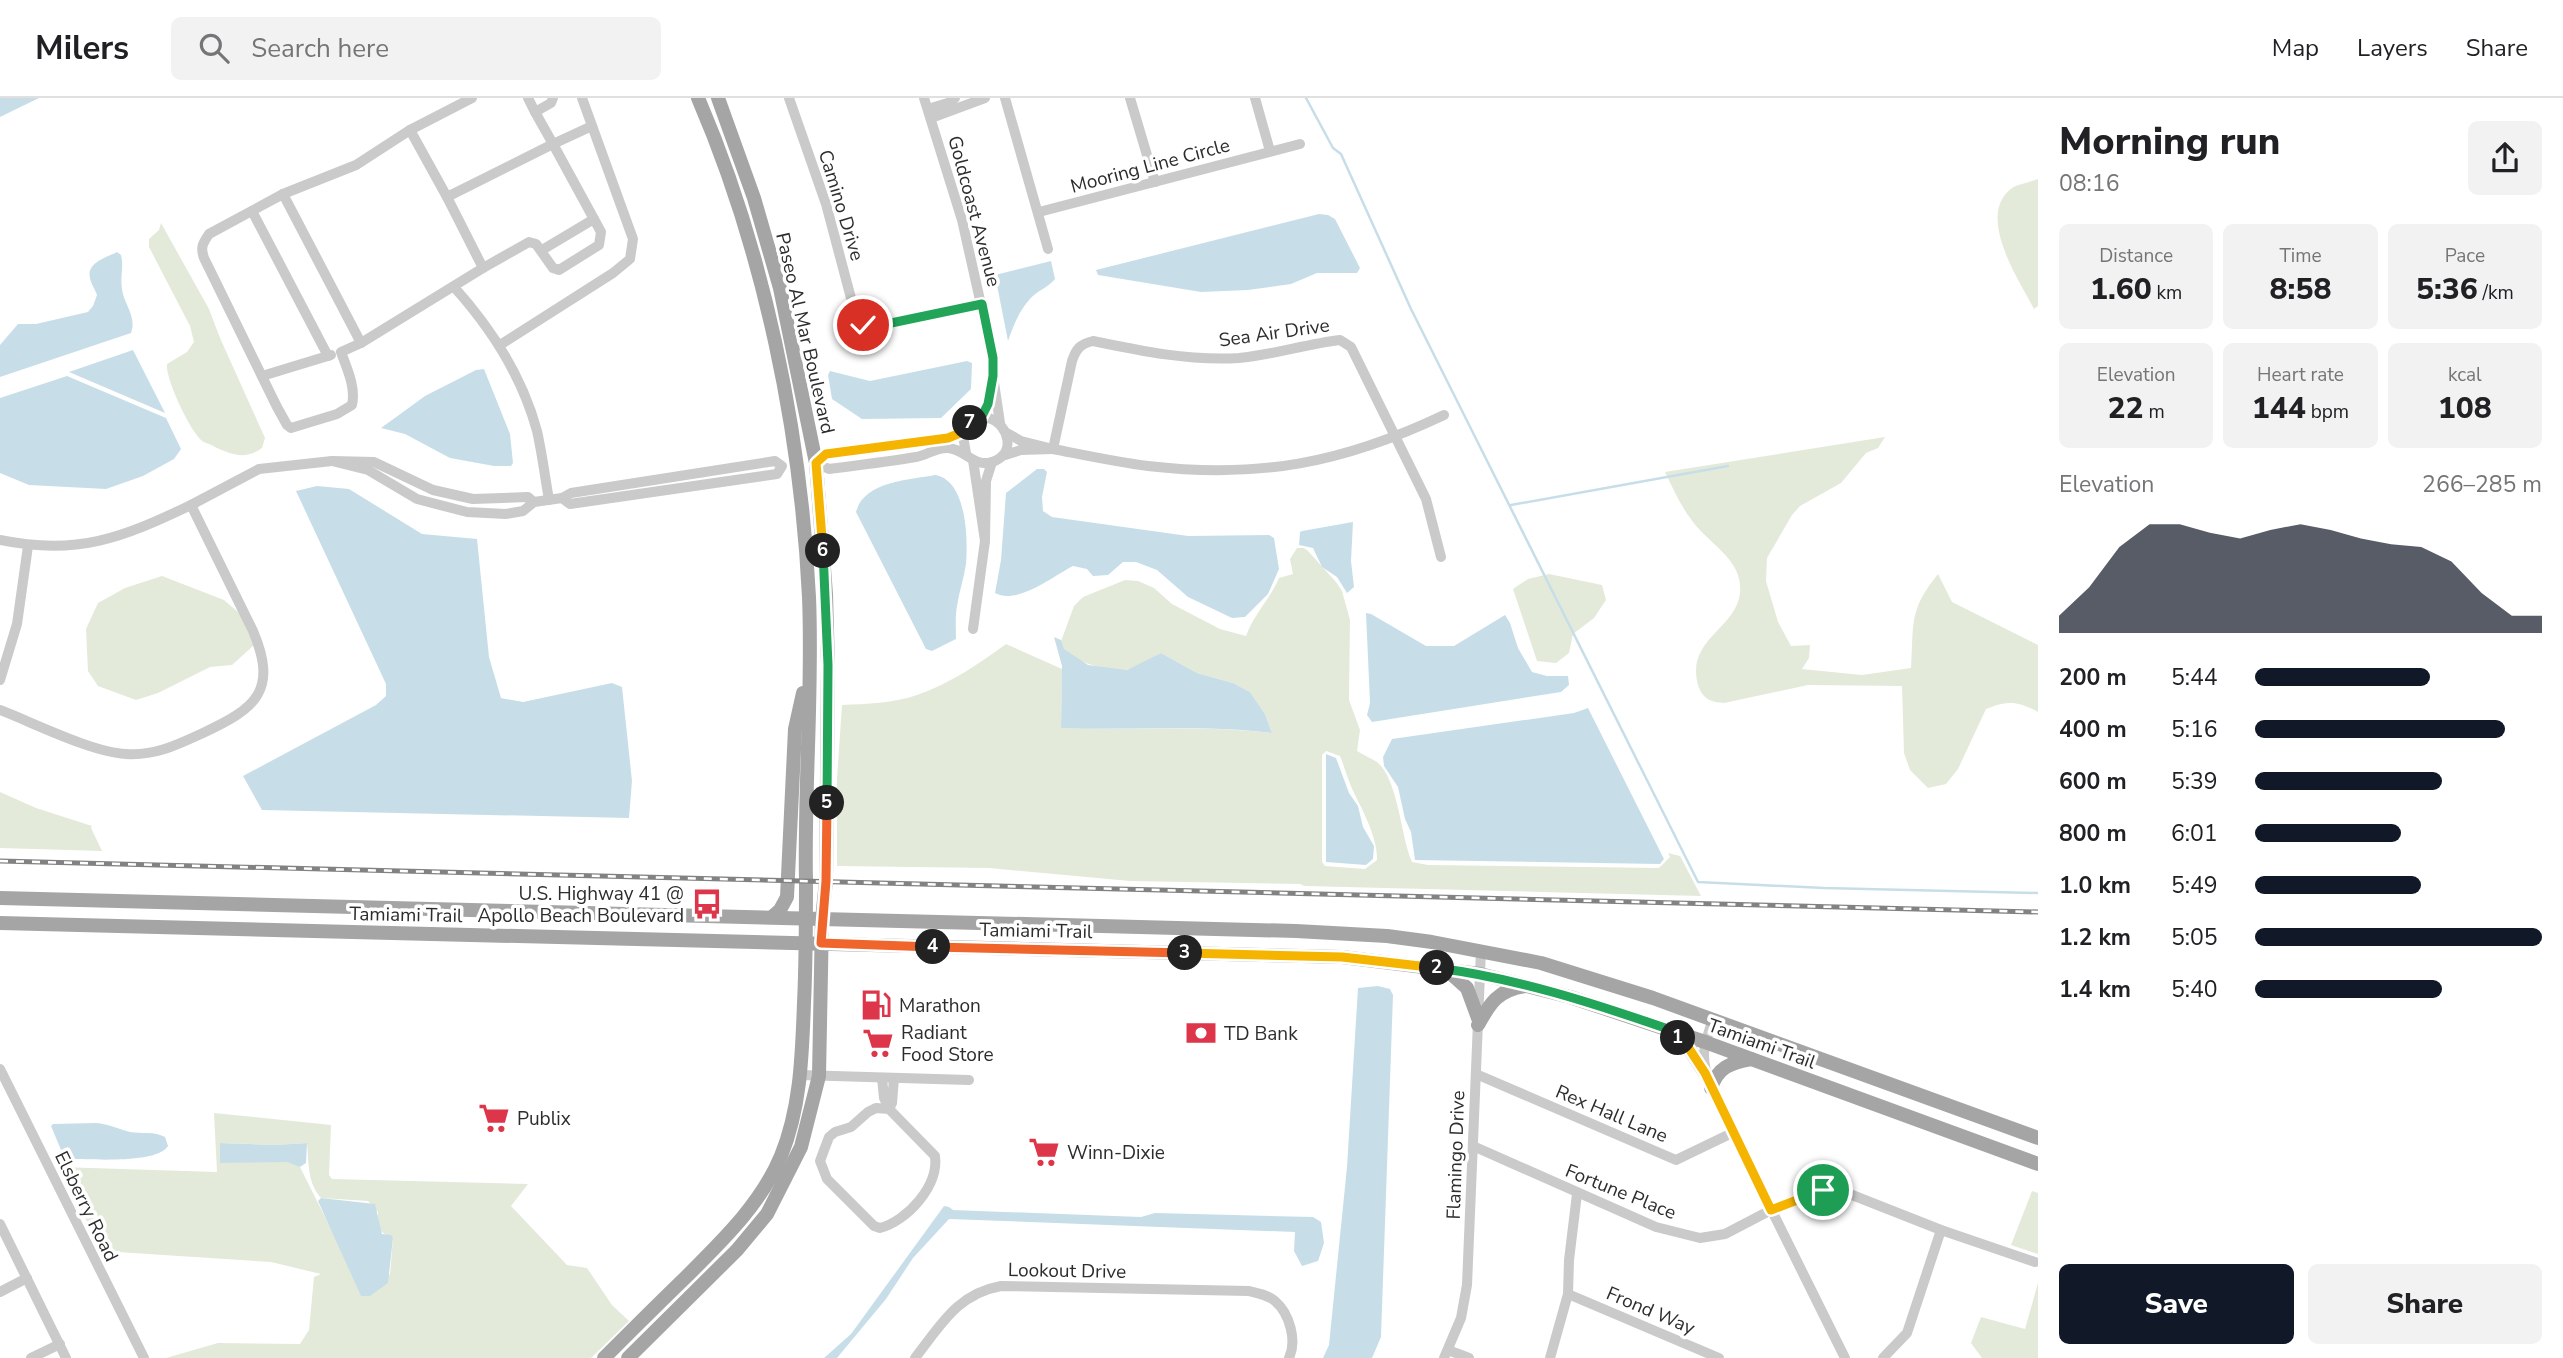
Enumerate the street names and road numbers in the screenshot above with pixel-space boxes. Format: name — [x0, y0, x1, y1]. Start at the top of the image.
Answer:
street label: Mooring Line Circle — [1068, 132, 1233, 200]
street label: Goldcoast Avenue — [941, 133, 1007, 290]
street label: Camino Drive — [812, 147, 870, 264]
street label: Paseo Al Mar Boulevard — [769, 230, 841, 436]
street label: Sea Air Drive — [1217, 312, 1331, 354]
street label: Tamiami Trail — [349, 901, 463, 929]
street label: Tamiami Trail — [979, 917, 1093, 945]
street label: Tamiami Trail — [1704, 1012, 1820, 1076]
street label: Rex Hall Lane — [1552, 1079, 1672, 1149]
street label: Flamingo Drive — [1441, 1090, 1471, 1220]
street label: Elsberry Road — [48, 1147, 124, 1266]
street label: Fortune Place — [1561, 1158, 1680, 1226]
street label: Lookout Drive — [1008, 1257, 1126, 1285]
street label: Frond Way — [1602, 1281, 1699, 1341]

